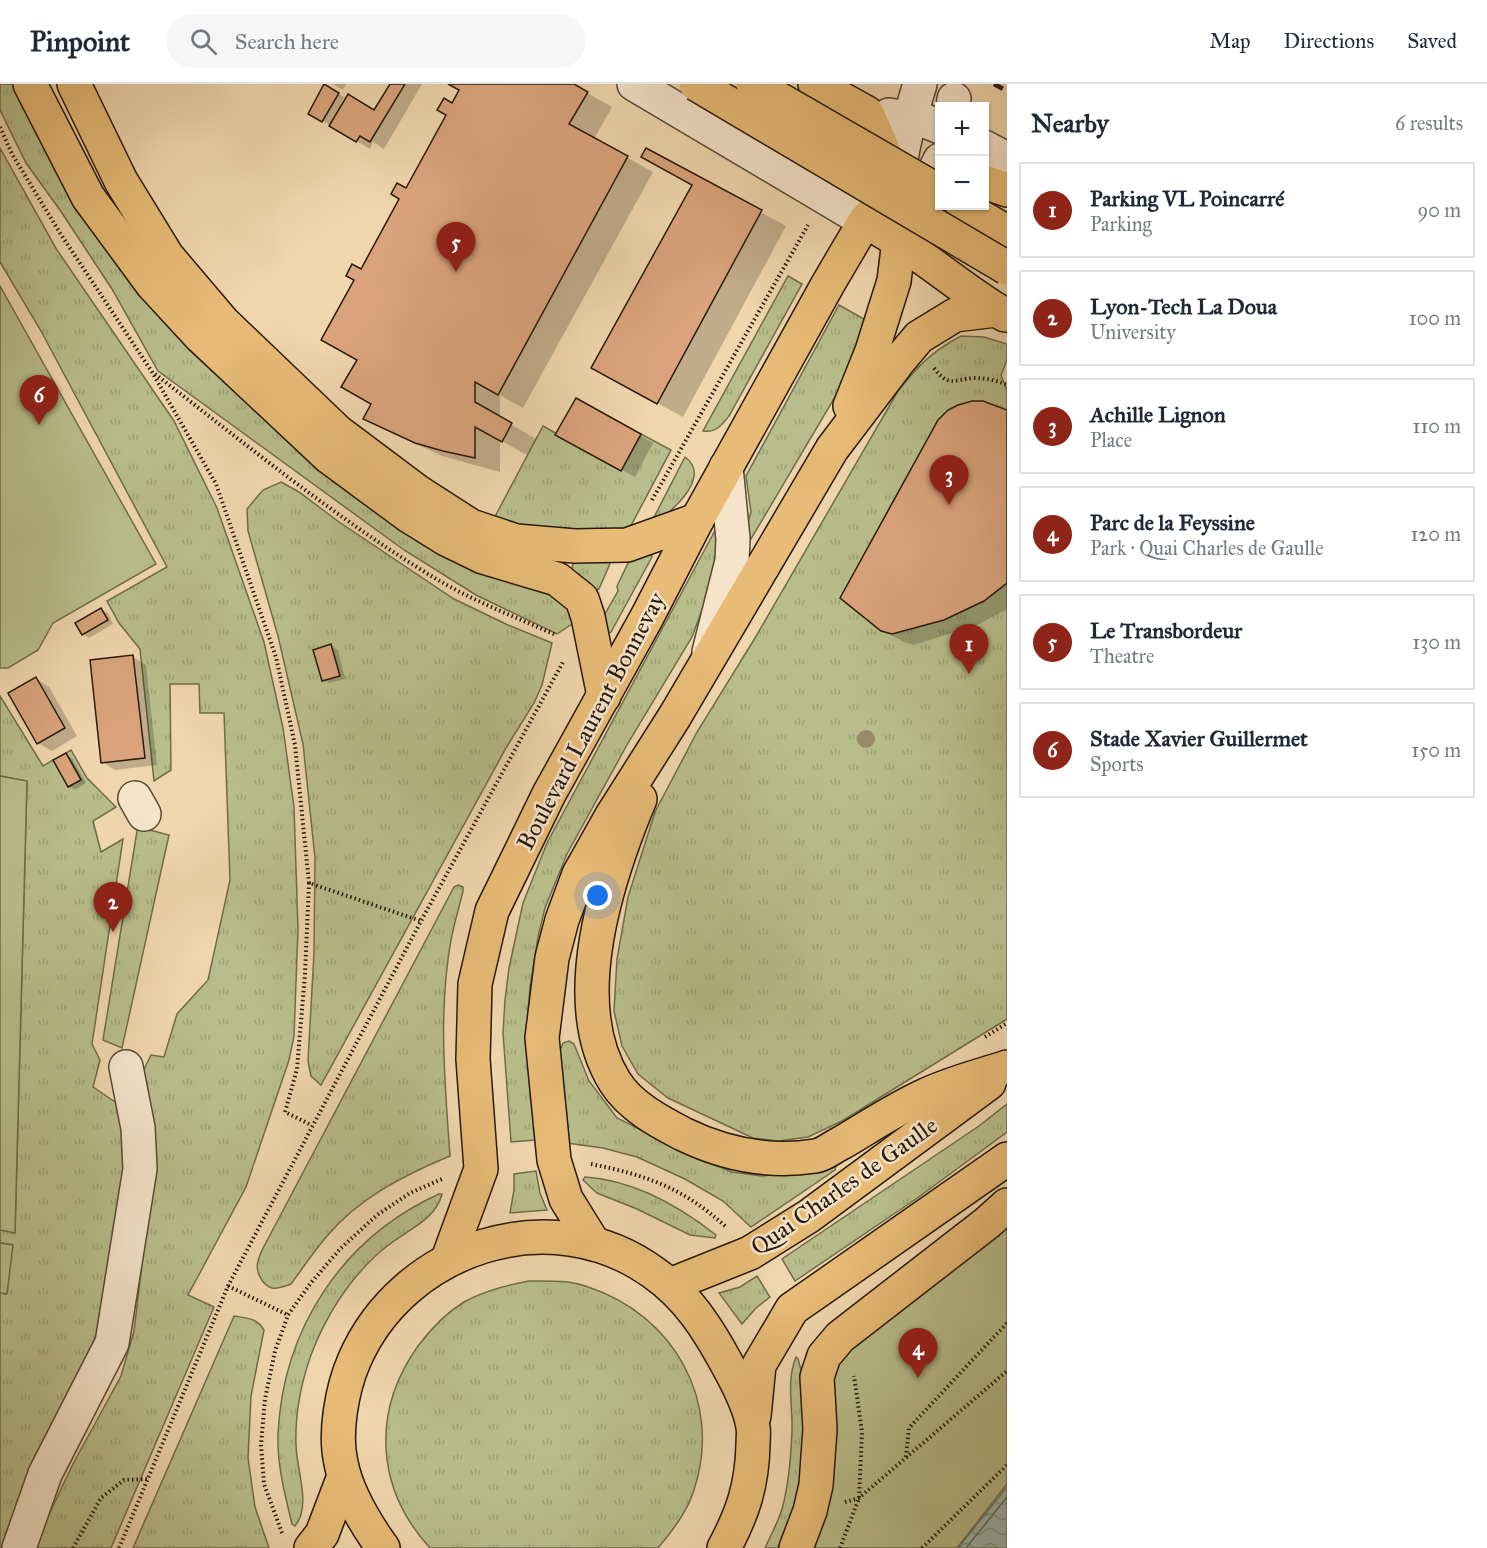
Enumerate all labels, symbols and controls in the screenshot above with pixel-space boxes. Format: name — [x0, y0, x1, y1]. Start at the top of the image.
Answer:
search box — [166, 14, 586, 68]
text: Pinpoint — [30, 24, 130, 59]
icon: search — [187, 25, 220, 58]
text: Search here — [235, 28, 339, 55]
text: Map — [1210, 28, 1251, 54]
text: Directions — [1284, 28, 1374, 54]
text: Saved — [1407, 28, 1457, 54]
map controls — [935, 102, 989, 210]
button: + — [935, 102, 989, 156]
text: Nearby — [1031, 107, 1109, 139]
text: 6 results — [1395, 111, 1463, 135]
button: − — [935, 156, 989, 210]
text: Parking VL Poincarré — [1090, 185, 1284, 212]
text: 1 — [1049, 198, 1056, 222]
text: 90 m — [1418, 198, 1461, 222]
text: Parking — [1090, 212, 1152, 236]
pin: 5 — [436, 222, 476, 272]
text: Lyon-Tech La Doua — [1090, 293, 1277, 320]
text: 2 — [1048, 306, 1057, 330]
text: 100 m — [1409, 306, 1461, 330]
text: University — [1090, 320, 1176, 344]
pin: 6 — [20, 376, 58, 425]
text: Achille Lignon — [1090, 401, 1226, 428]
text: 3 — [1049, 414, 1057, 438]
text: 110 m — [1413, 414, 1461, 438]
text: Place — [1090, 428, 1132, 452]
pin: 3 — [930, 456, 968, 505]
text: Parc de la Feyssine — [1090, 509, 1255, 536]
text: 4 — [1047, 522, 1058, 546]
text: 120 m — [1410, 522, 1461, 546]
text: Park · Quai Charles de Gaulle — [1090, 536, 1324, 560]
street label: Boulevard Laurent Bonnevay — [510, 586, 672, 855]
text: Le Transbordeur — [1090, 617, 1242, 644]
pin: 1 — [950, 624, 988, 674]
text: 5 — [1048, 630, 1057, 654]
text: 130 m — [1412, 630, 1461, 654]
text: Theatre — [1090, 644, 1154, 668]
text: Stade Xavier Guillermet — [1090, 725, 1308, 752]
text: 6 — [1047, 738, 1058, 762]
text: 150 m — [1411, 738, 1461, 762]
text: Sports — [1090, 752, 1144, 776]
your location — [583, 881, 612, 910]
pin: 2 — [94, 882, 132, 932]
street label: Quai Charles de Gaulle — [745, 1110, 943, 1262]
pin: 4 — [898, 1328, 938, 1378]

